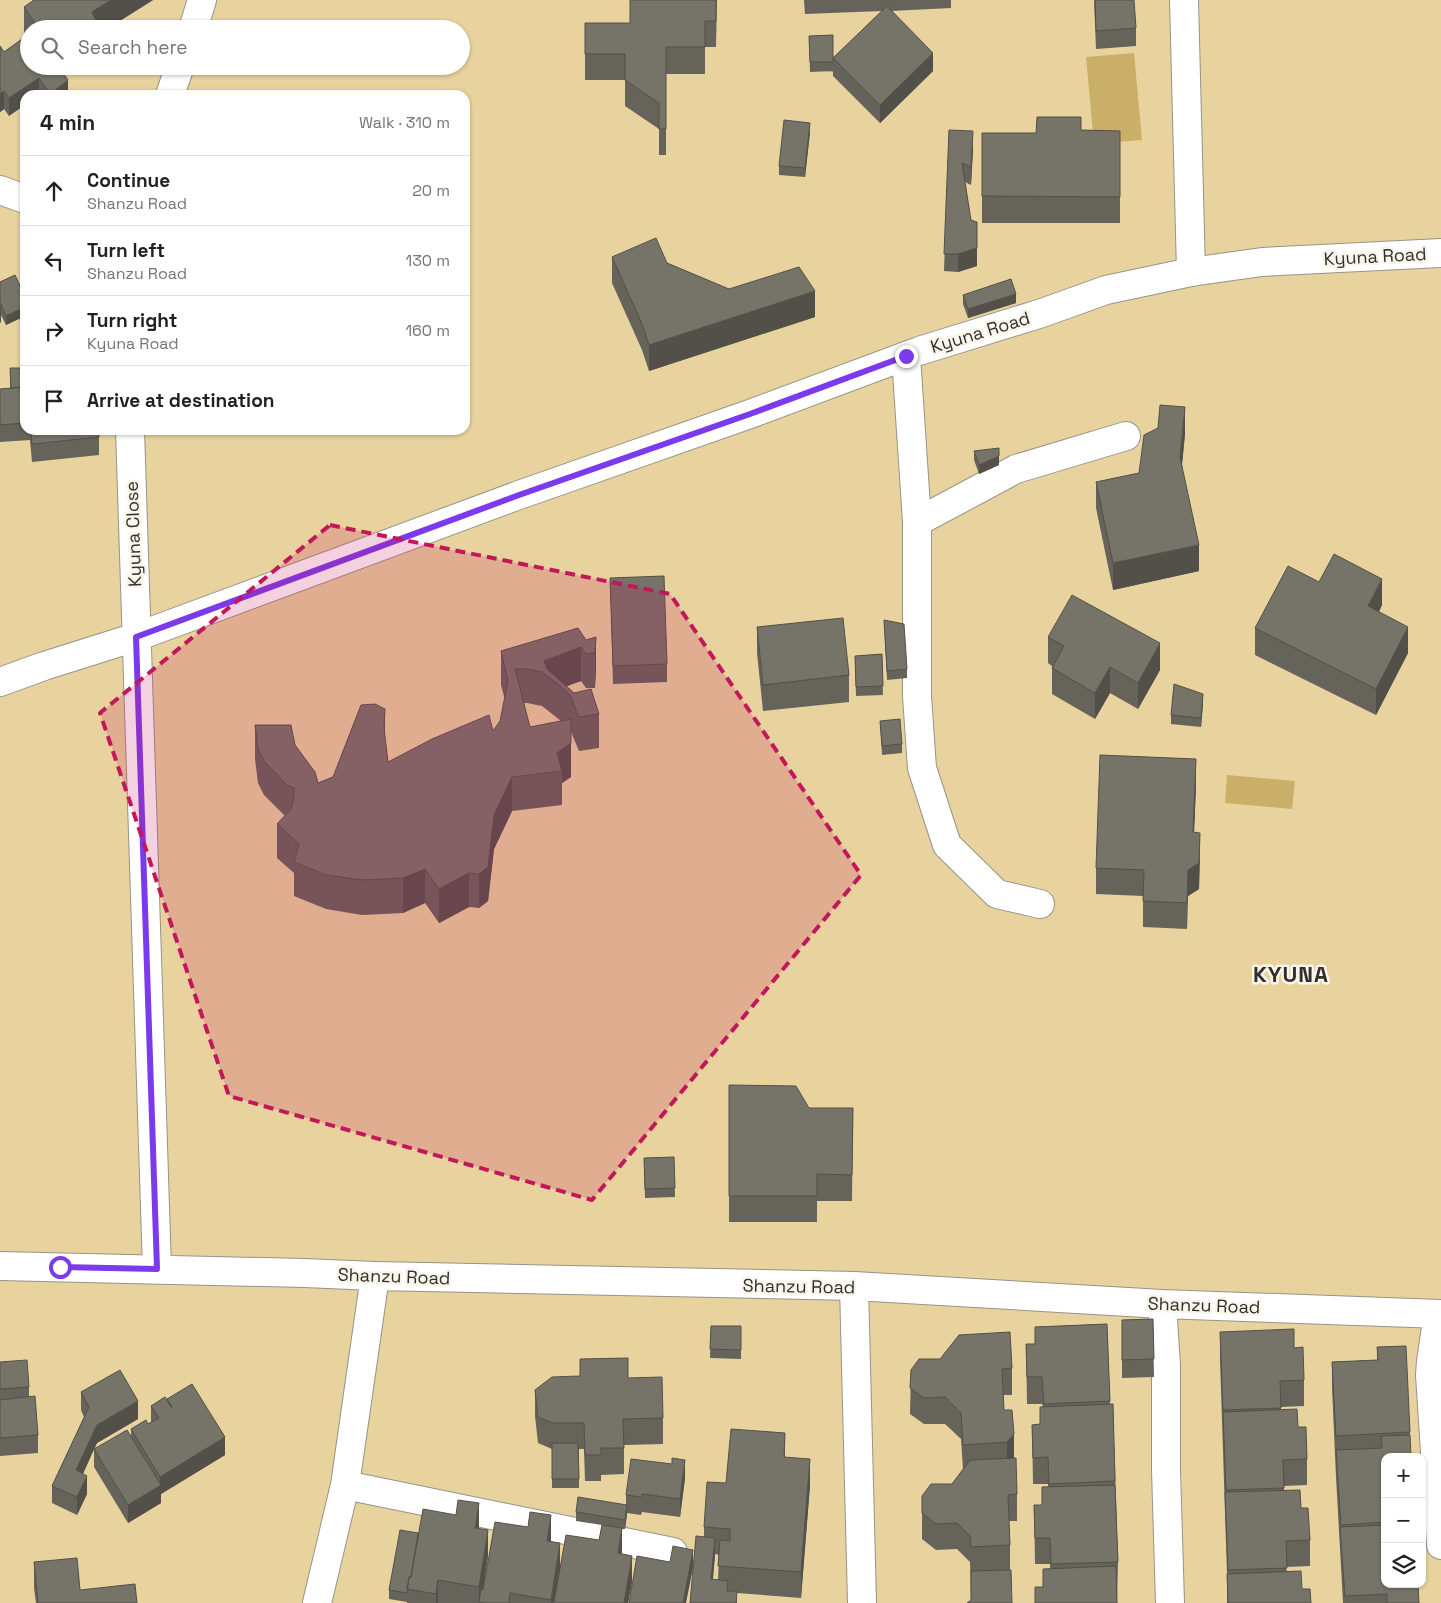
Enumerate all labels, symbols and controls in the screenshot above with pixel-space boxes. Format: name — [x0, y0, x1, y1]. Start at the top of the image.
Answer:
search box — [20, 20, 470, 75]
icon: search — [38, 34, 66, 62]
text: Search here — [78, 35, 188, 60]
text: 4 min — [40, 109, 95, 136]
text: Walk · 310 m — [359, 112, 450, 133]
text: Continue — [87, 168, 170, 193]
icon: ahead — [40, 177, 68, 205]
text: 20 m — [412, 180, 450, 201]
text: Shanzu Road — [87, 193, 187, 214]
text: Turn left — [87, 238, 165, 263]
street label: Kyuna Road — [1323, 242, 1427, 270]
icon: left — [40, 247, 68, 275]
text: 130 m — [406, 250, 450, 271]
text: Shanzu Road — [87, 263, 187, 284]
street label: Kyuna Road — [927, 306, 1033, 358]
text: Turn right — [87, 308, 177, 333]
icon: right — [40, 317, 68, 345]
text: 160 m — [405, 320, 450, 341]
text: Kyuna Road — [87, 333, 179, 354]
route end — [895, 345, 918, 368]
icon: arrive — [40, 387, 68, 415]
text: Arrive at destination — [87, 388, 275, 413]
street label: Kyuna Close — [120, 481, 146, 587]
district label: KYUNA — [1253, 960, 1329, 988]
route start — [49, 1256, 72, 1279]
street label: Shanzu Road — [337, 1263, 451, 1289]
street label: Shanzu Road — [742, 1274, 856, 1298]
street label: Shanzu Road — [1147, 1292, 1261, 1318]
map controls — [1381, 1453, 1426, 1588]
button: + — [1381, 1453, 1426, 1498]
button: − — [1381, 1498, 1426, 1543]
button: layers — [1381, 1543, 1426, 1588]

